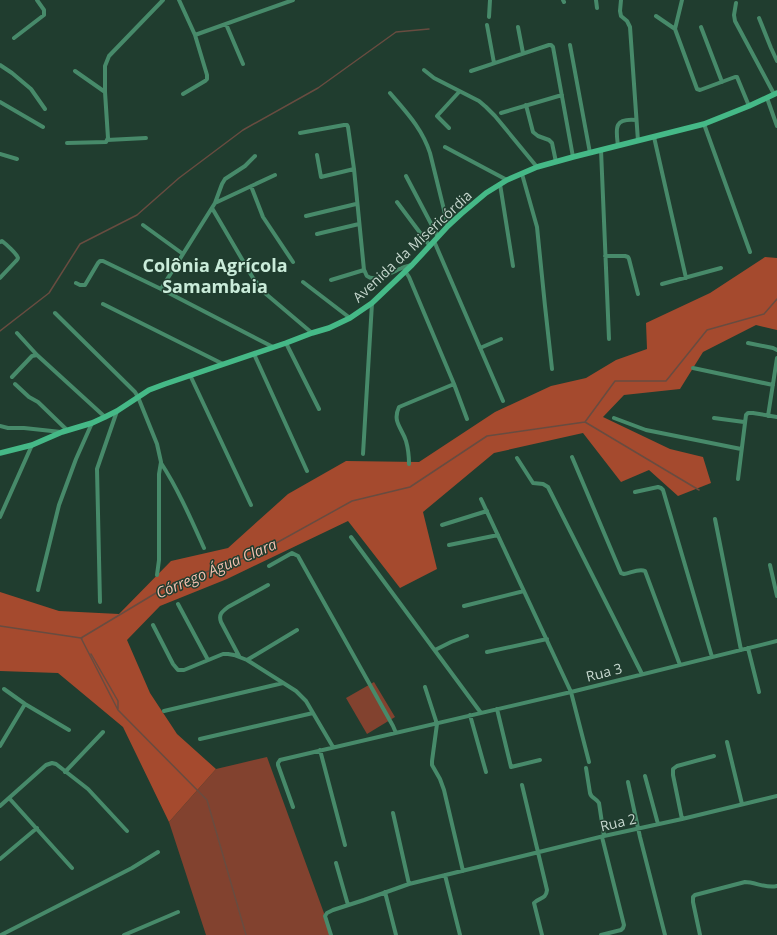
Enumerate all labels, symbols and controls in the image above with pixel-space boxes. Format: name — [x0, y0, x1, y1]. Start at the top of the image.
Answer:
street label: Avenida da Misericórdia — [348, 186, 476, 306]
district label: Colônia Agrícola Samambaia — [142, 253, 288, 298]
water label: Córrego Água Clara — [153, 533, 280, 602]
street label: Rua 3 — [584, 658, 624, 686]
street label: Rua 2 — [598, 809, 638, 835]

